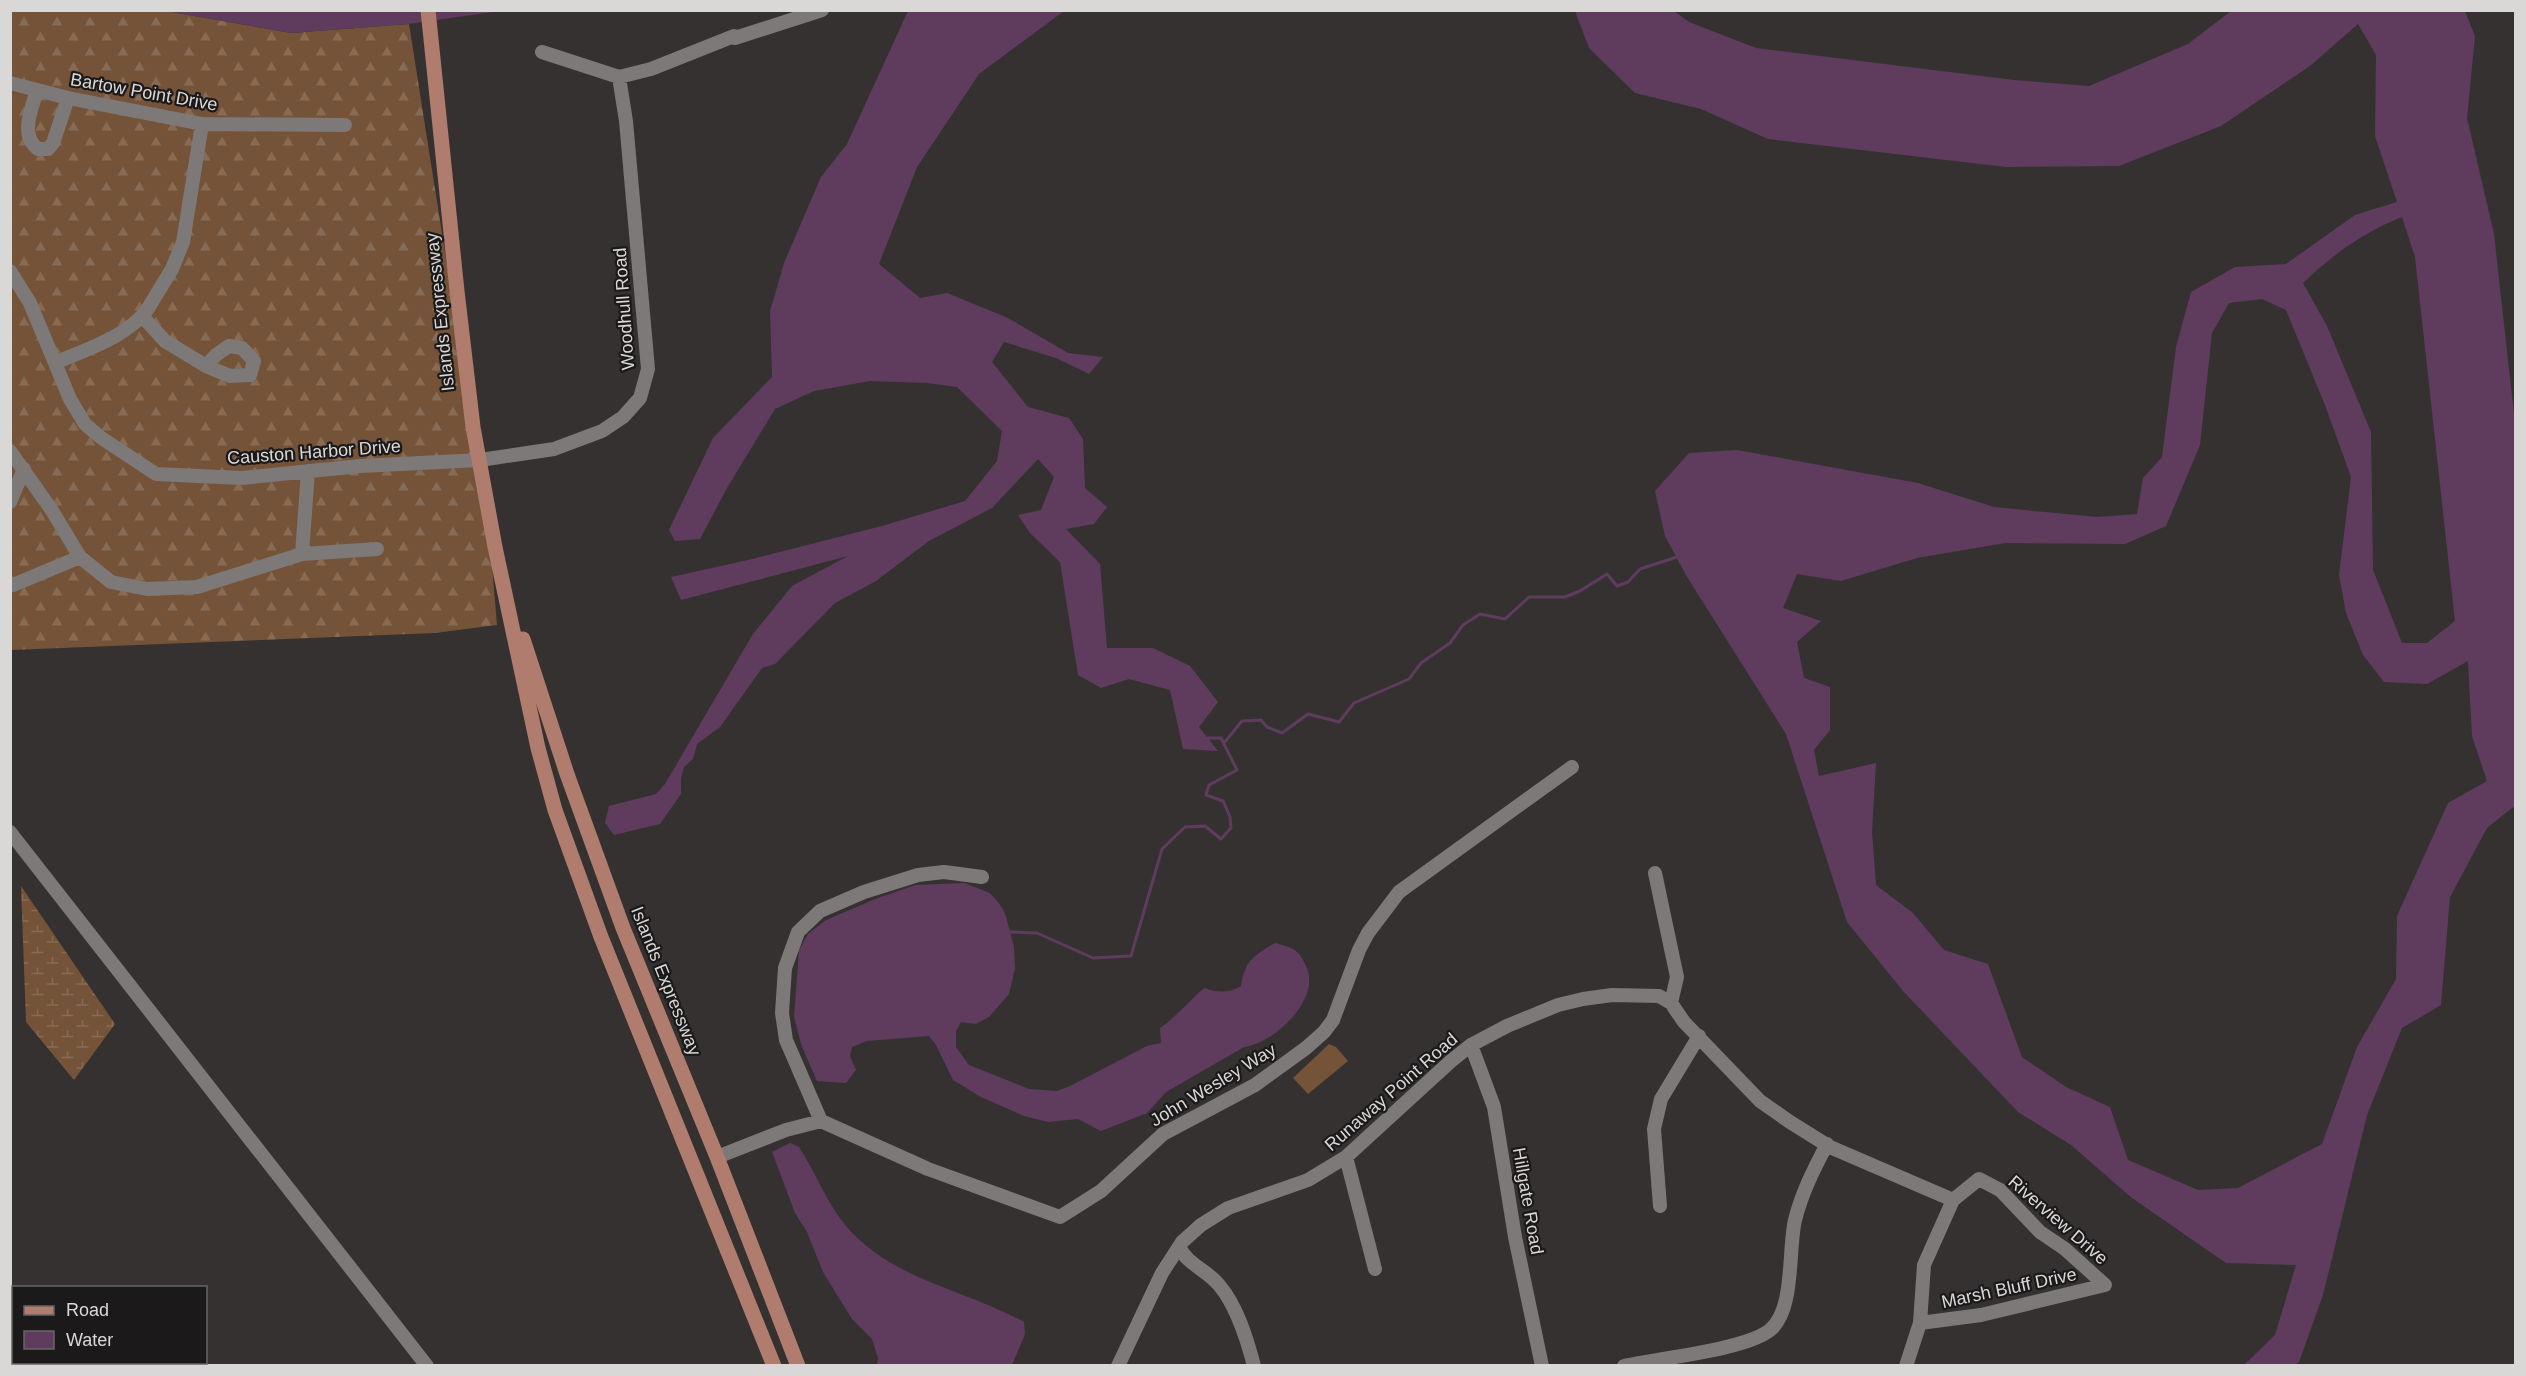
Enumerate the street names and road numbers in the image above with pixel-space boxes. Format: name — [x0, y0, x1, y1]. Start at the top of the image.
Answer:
street label: Bartow Point Drive — [69, 69, 219, 115]
street label: Islands Expressway — [422, 232, 458, 392]
street label: Woodhull Road — [610, 247, 638, 371]
street label: Causton Harbor Drive — [226, 436, 402, 468]
street label: Islands Expressway — [627, 904, 705, 1058]
street label: Runaway Point Road — [1321, 1029, 1461, 1155]
street label: John Wesley Way — [1147, 1040, 1279, 1130]
street label: Hillgate Road — [1509, 1146, 1547, 1256]
street label: Riverview Drive — [2004, 1171, 2112, 1269]
street label: Marsh Bluff Drive — [1940, 1264, 2078, 1312]

